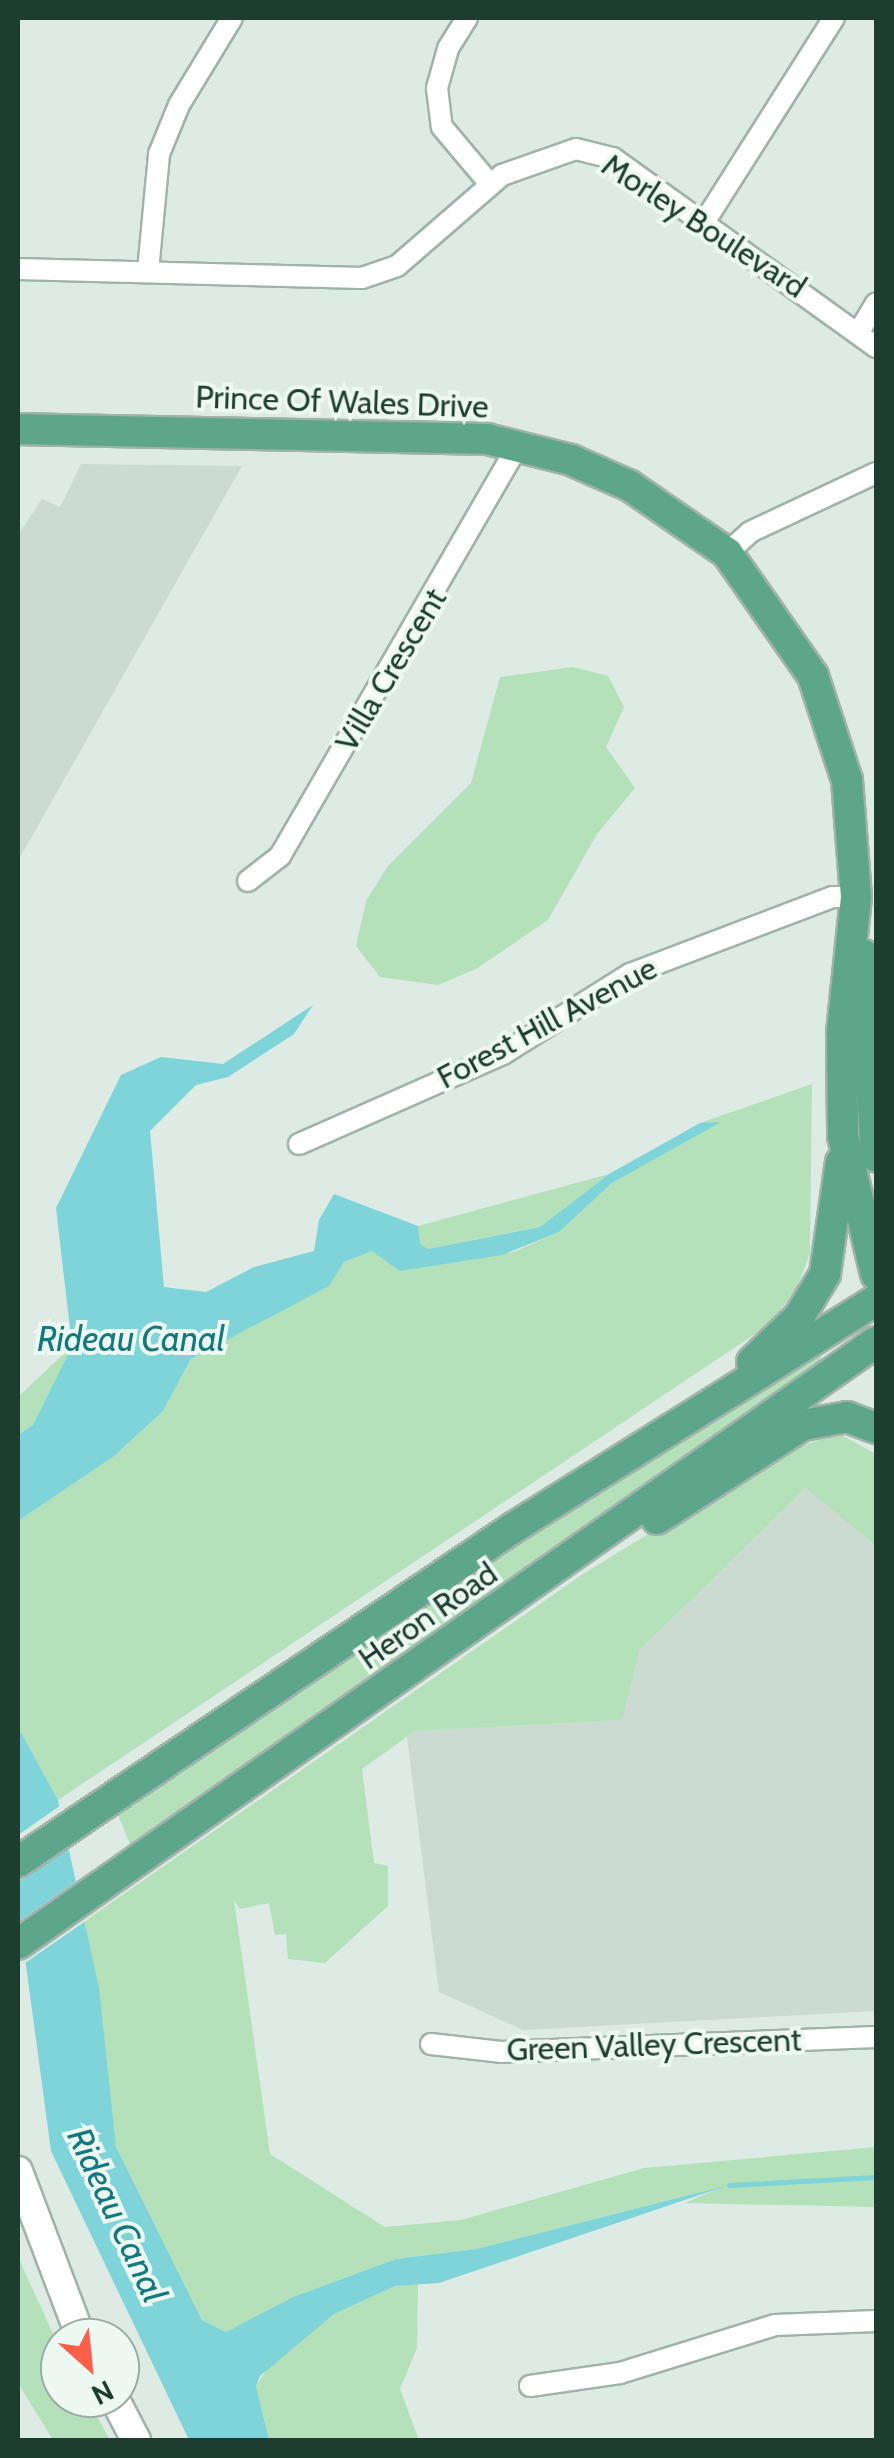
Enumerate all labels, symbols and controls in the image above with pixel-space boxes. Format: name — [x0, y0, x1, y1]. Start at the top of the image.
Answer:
street label: Morley Boulevard — [595, 146, 813, 306]
street label: Prince Of Wales Drive — [195, 378, 489, 426]
street label: Villa Crescent — [327, 582, 455, 758]
street label: Forest Hill Avenue — [431, 949, 663, 1097]
water label: Rideau Canal — [37, 1318, 225, 1360]
street label: Heron Road — [351, 1554, 505, 1678]
street label: Green Valley Crescent — [506, 2021, 802, 2069]
water label: Rideau Canal — [58, 2121, 176, 2309]
north arrow — [40, 2318, 140, 2418]
text: N — [86, 2373, 119, 2413]

